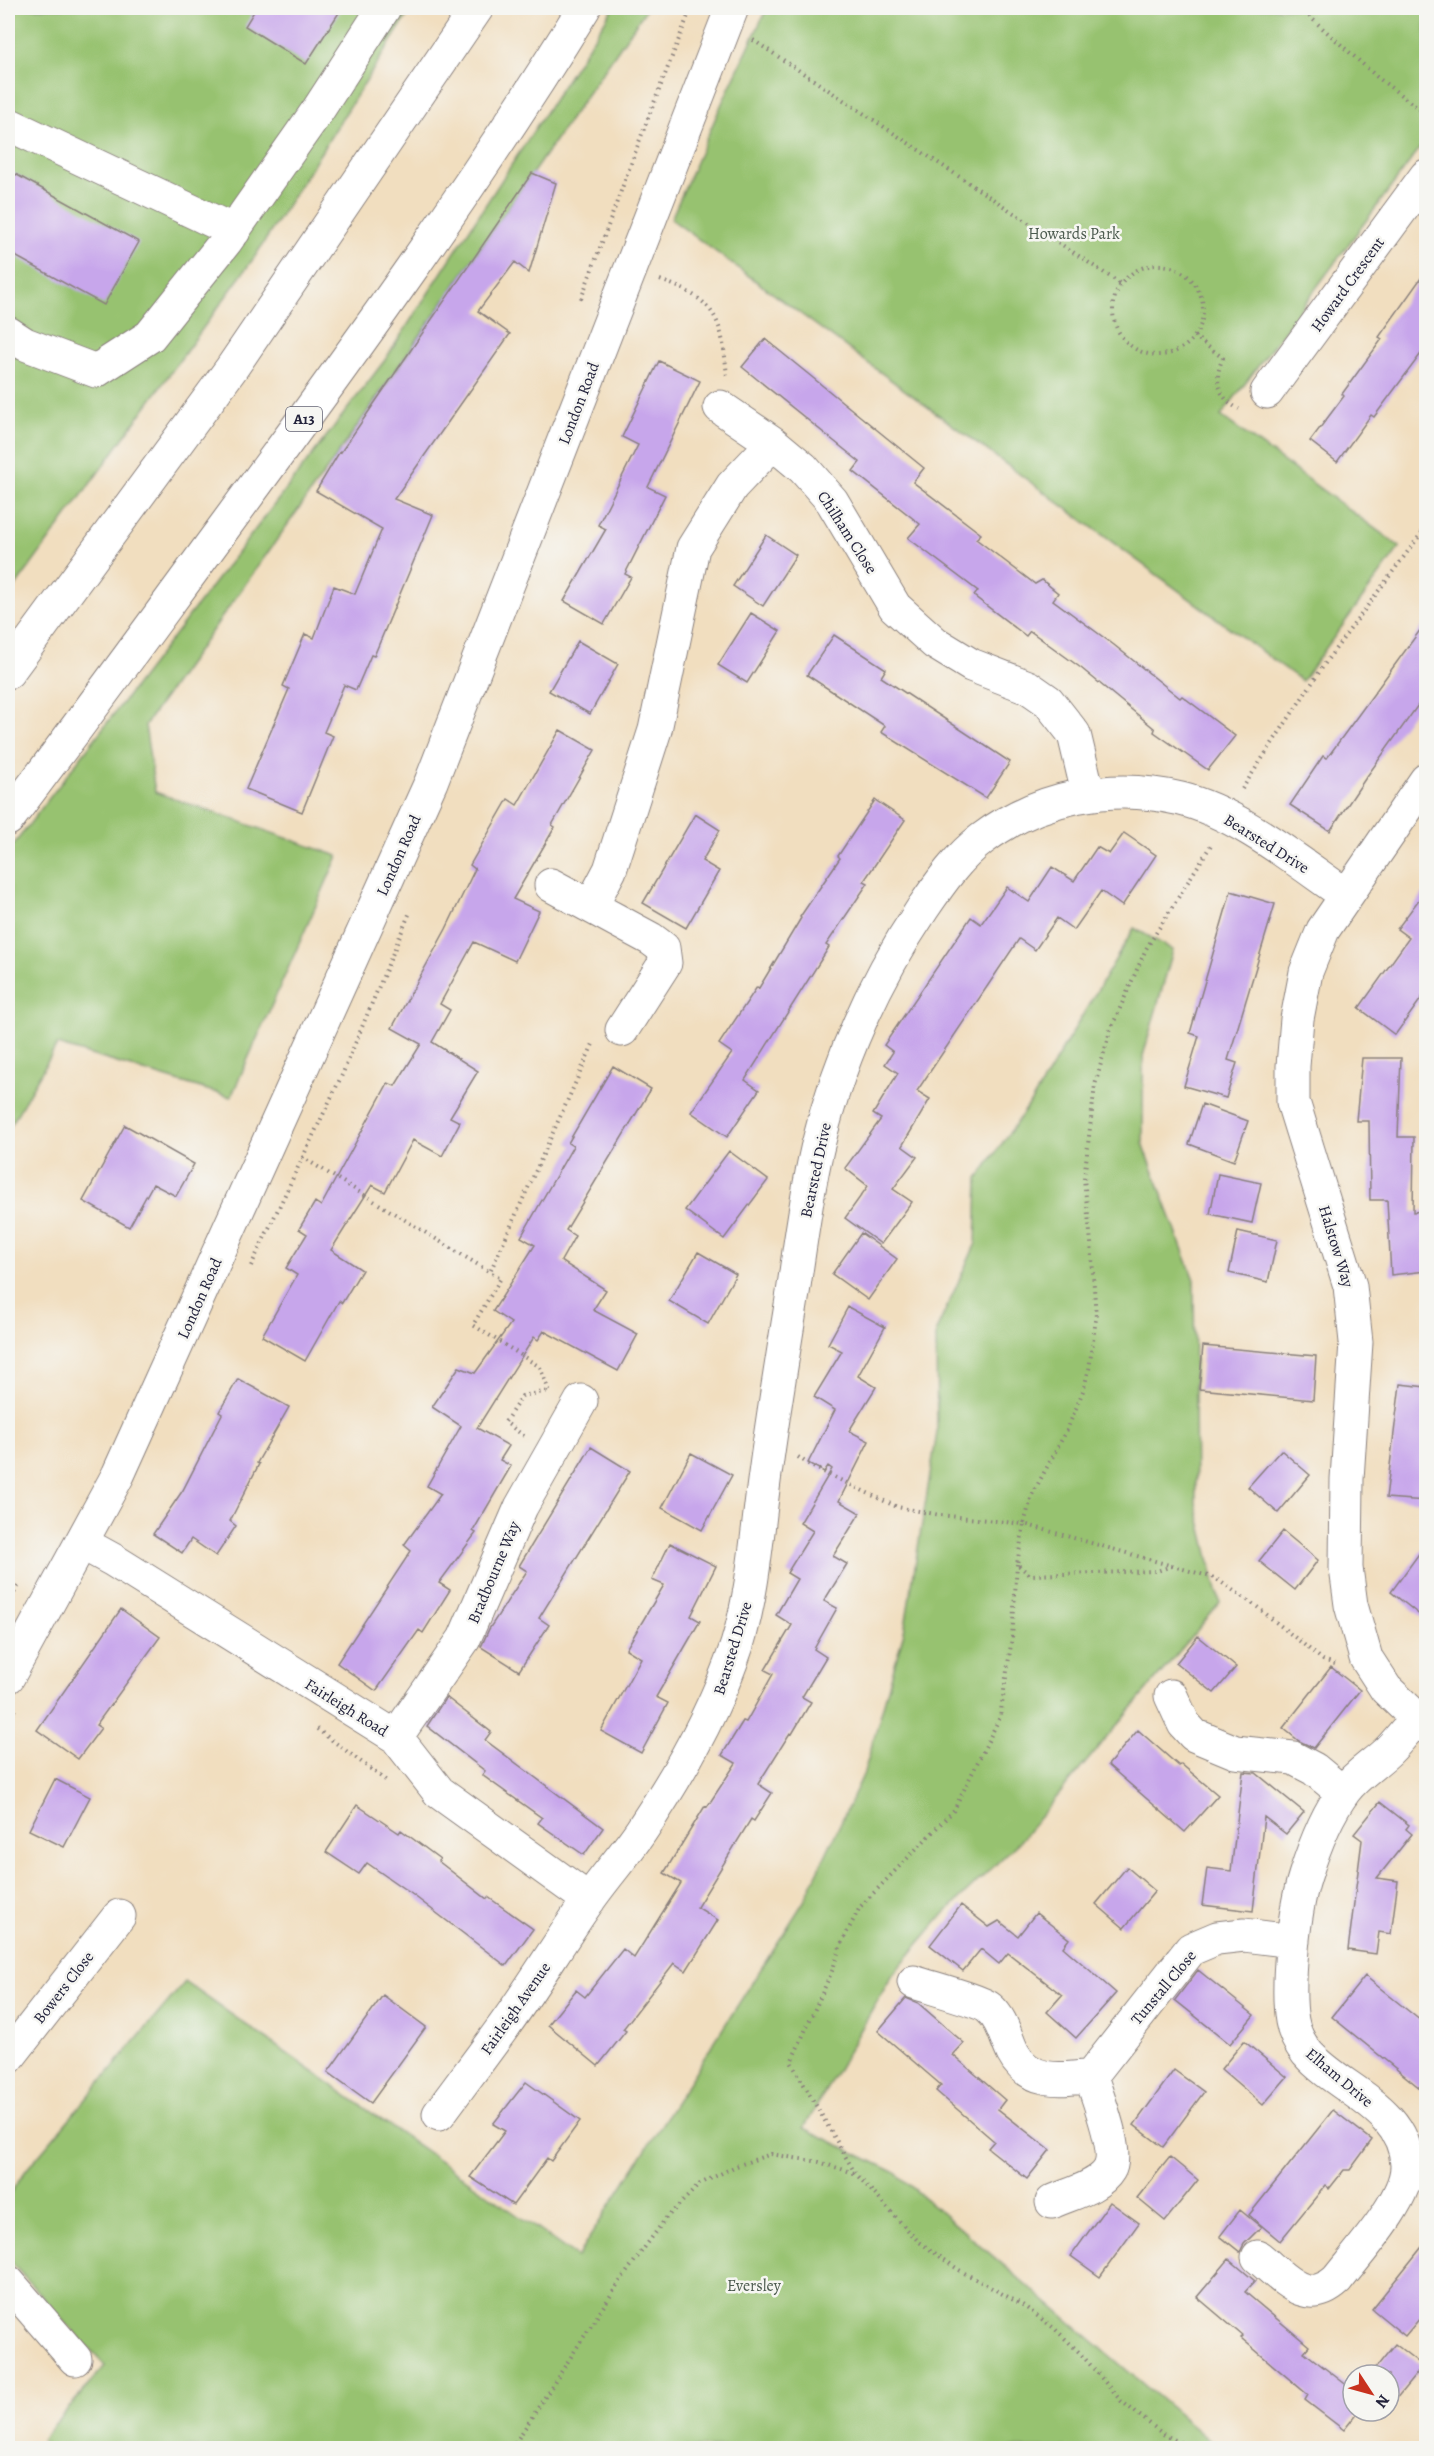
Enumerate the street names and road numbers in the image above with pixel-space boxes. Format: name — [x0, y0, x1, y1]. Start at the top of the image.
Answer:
street label: Howard Crescent — [1306, 233, 1390, 337]
street label: London Road — [553, 359, 605, 448]
road number: A13 — [286, 407, 322, 431]
street label: Chilham Close — [812, 487, 882, 578]
street label: Bearsted Drive — [1220, 809, 1313, 879]
street label: London Road — [371, 811, 427, 899]
street label: Bearsted Drive — [795, 1121, 837, 1220]
street label: Halstow Way — [1313, 1202, 1359, 1291]
street label: London Road — [172, 1254, 228, 1342]
street label: Bradbourne Way — [462, 1517, 526, 1627]
street label: Bearsted Drive — [708, 1599, 758, 1698]
street label: Fairleigh Road — [301, 1674, 393, 1742]
street label: Tunstall Close — [1126, 1946, 1202, 2030]
street label: Bowers Close — [28, 1947, 99, 2028]
street label: Fairleigh Avenue — [476, 1958, 556, 2059]
street label: Elham Drive — [1301, 2043, 1378, 2112]

